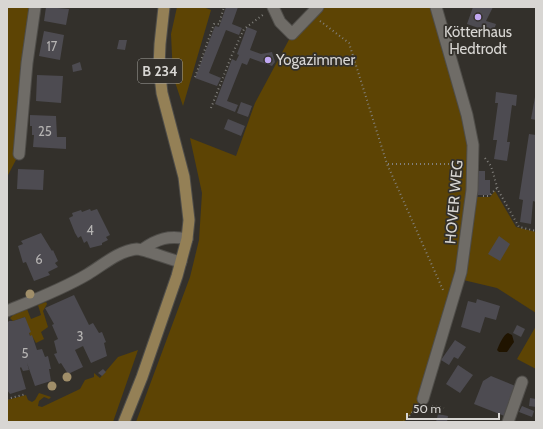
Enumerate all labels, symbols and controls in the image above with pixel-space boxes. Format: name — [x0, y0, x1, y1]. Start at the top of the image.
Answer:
marker: Kötterhaus Hedtrodt — [473, 12, 483, 22]
place label: Kötterhaus Hedtrodt — [444, 23, 512, 58]
house number: 17 — [47, 38, 58, 54]
place label: Yogazimmer — [275, 51, 355, 69]
marker: Yogazimmer — [263, 55, 273, 65]
road number: B 234 — [138, 59, 182, 83]
house number: 25 — [38, 123, 52, 139]
street label: HOVER WEG — [441, 159, 467, 245]
house number: 4 — [86, 222, 94, 238]
house number: 6 — [35, 251, 43, 267]
house number: 3 — [76, 328, 84, 344]
house number: 5 — [21, 345, 29, 361]
scale bar — [407, 395, 499, 421]
text: 50 m — [413, 401, 441, 416]

